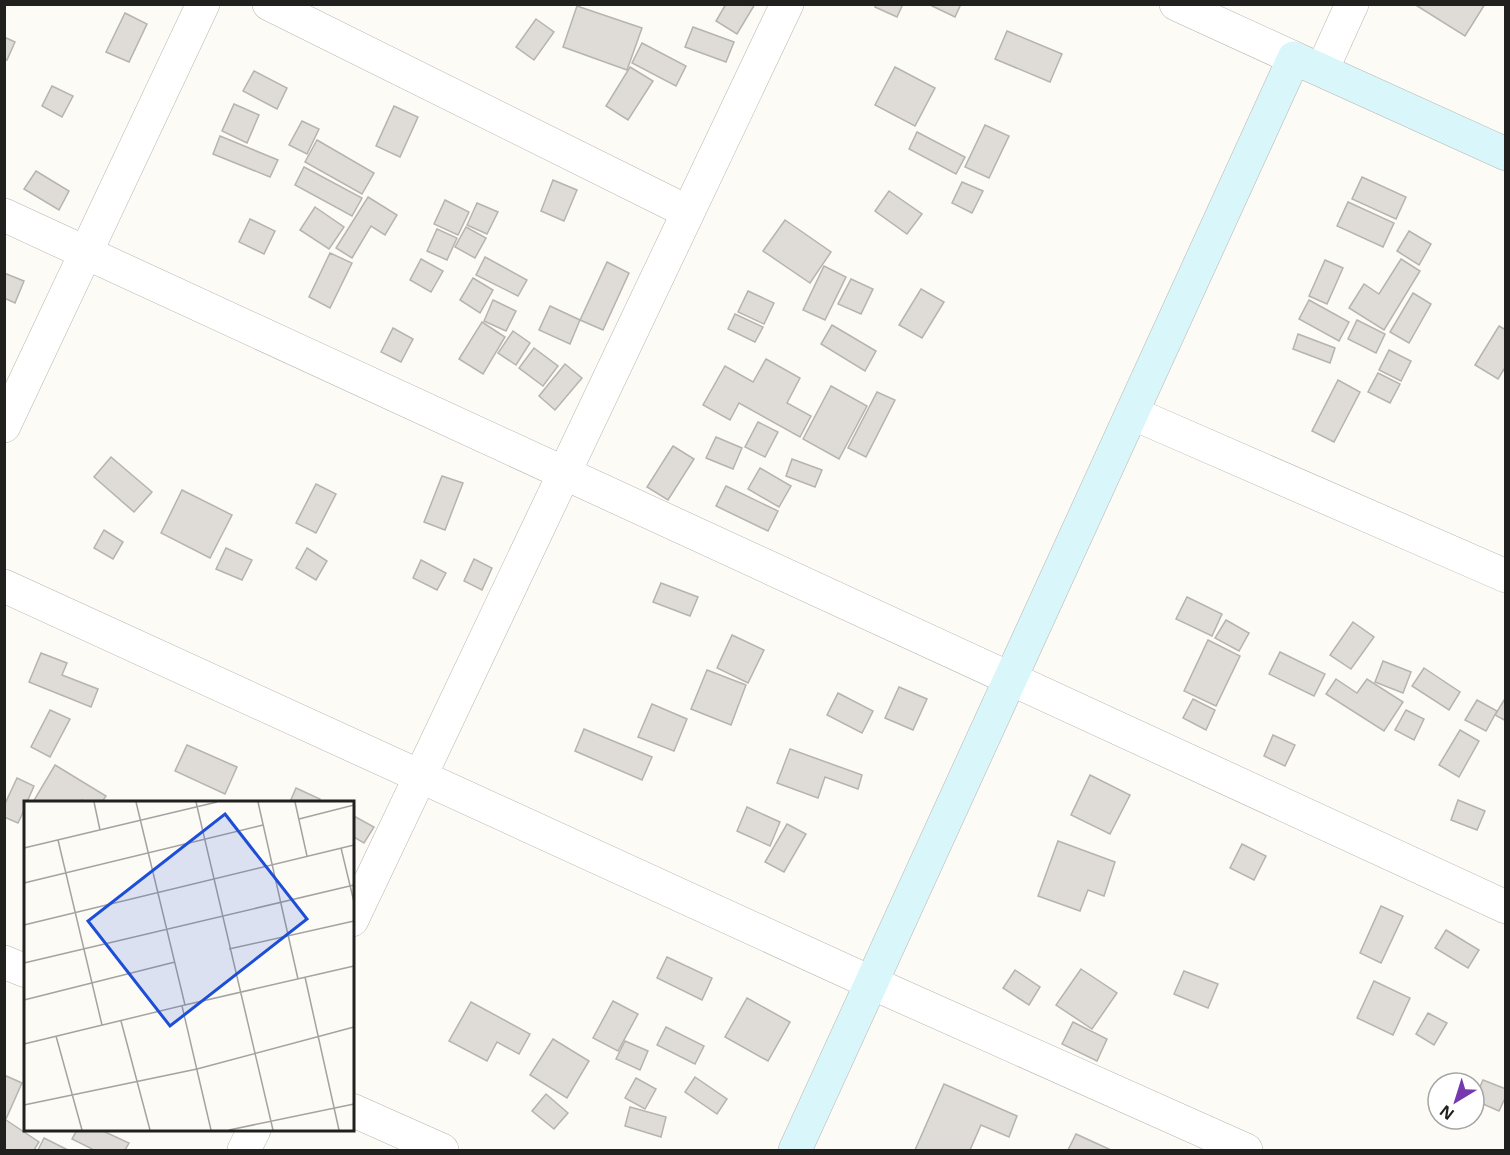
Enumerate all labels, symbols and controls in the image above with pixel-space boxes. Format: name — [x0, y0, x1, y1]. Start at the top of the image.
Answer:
inset map — [24, 801, 354, 1131]
north arrow — [1426, 1071, 1486, 1131]
text: N — [1435, 1100, 1459, 1125]

